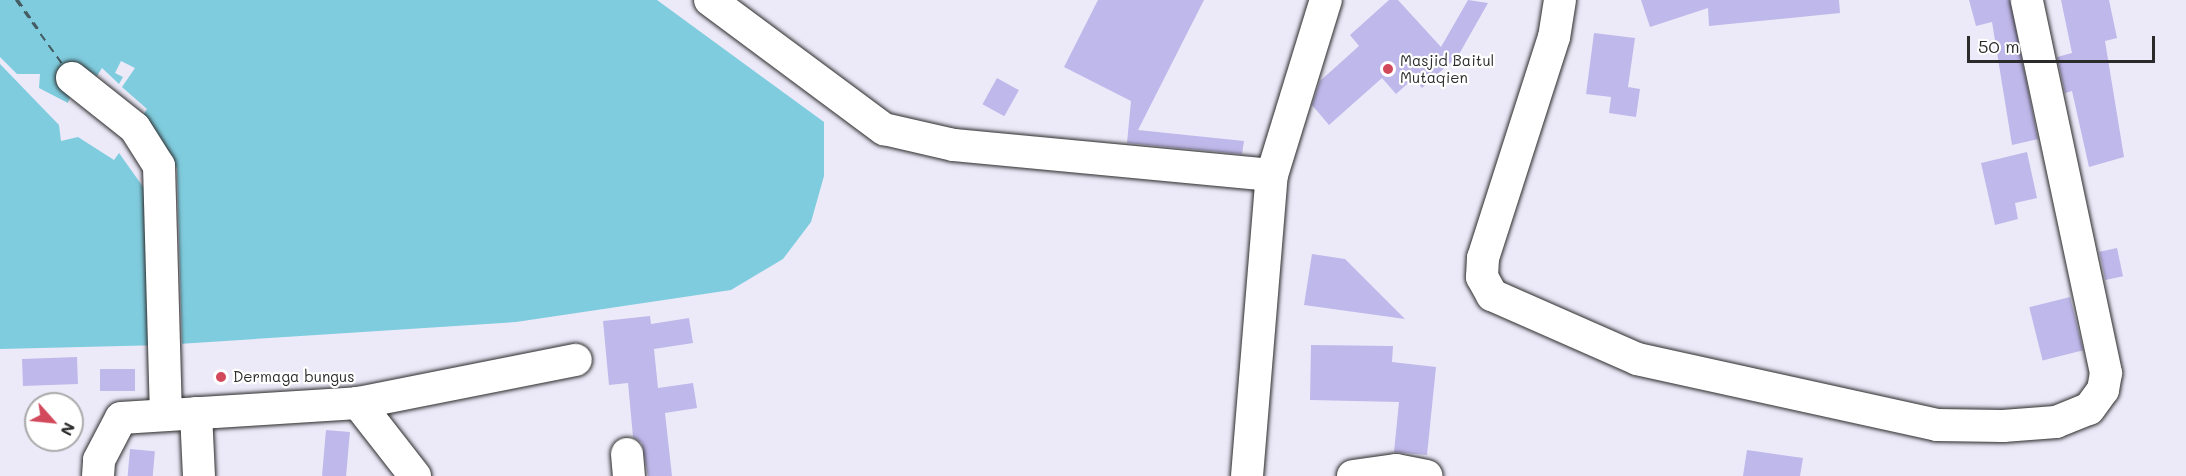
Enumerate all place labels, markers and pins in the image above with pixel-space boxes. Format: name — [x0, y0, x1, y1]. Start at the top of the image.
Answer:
place label: Masjid Baitul Mutaqien — [1400, 51, 1494, 86]
marker: Masjid Baitul Mutaqien — [1381, 62, 1395, 76]
place label: Dermaga bungus — [233, 368, 355, 386]
marker: Dermaga bungus — [214, 370, 228, 384]

